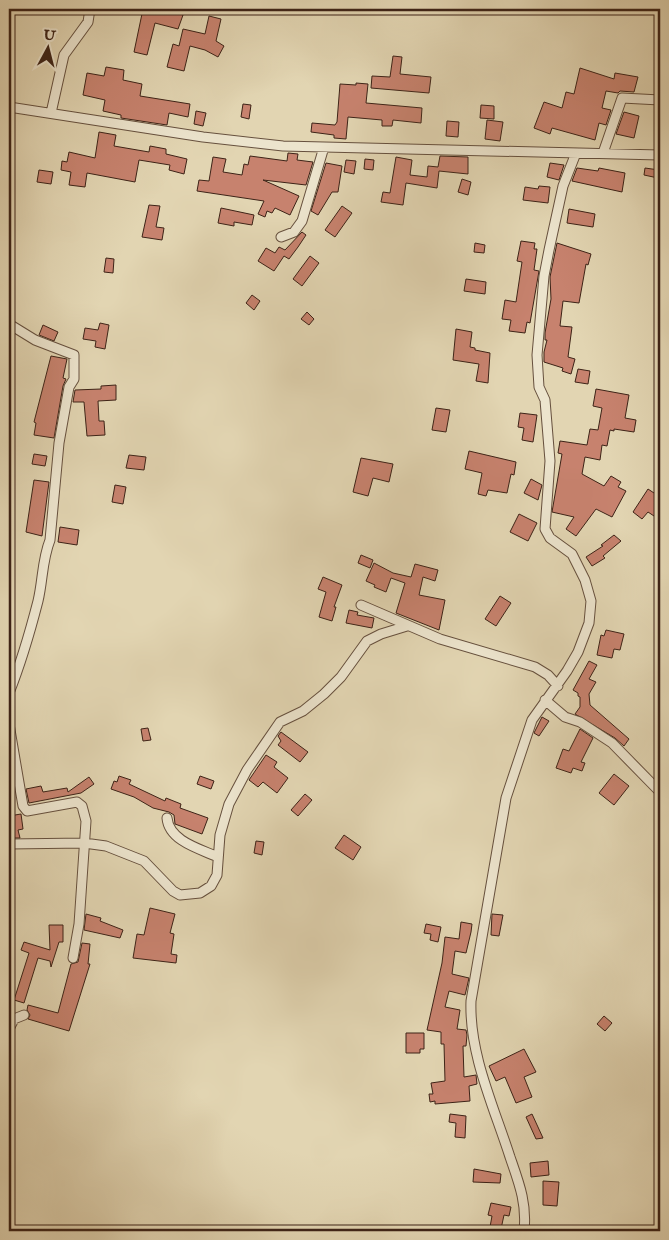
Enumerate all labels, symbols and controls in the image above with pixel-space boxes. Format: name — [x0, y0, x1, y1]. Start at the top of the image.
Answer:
north arrow — [22, 22, 72, 72]
text: U — [41, 26, 58, 46]

